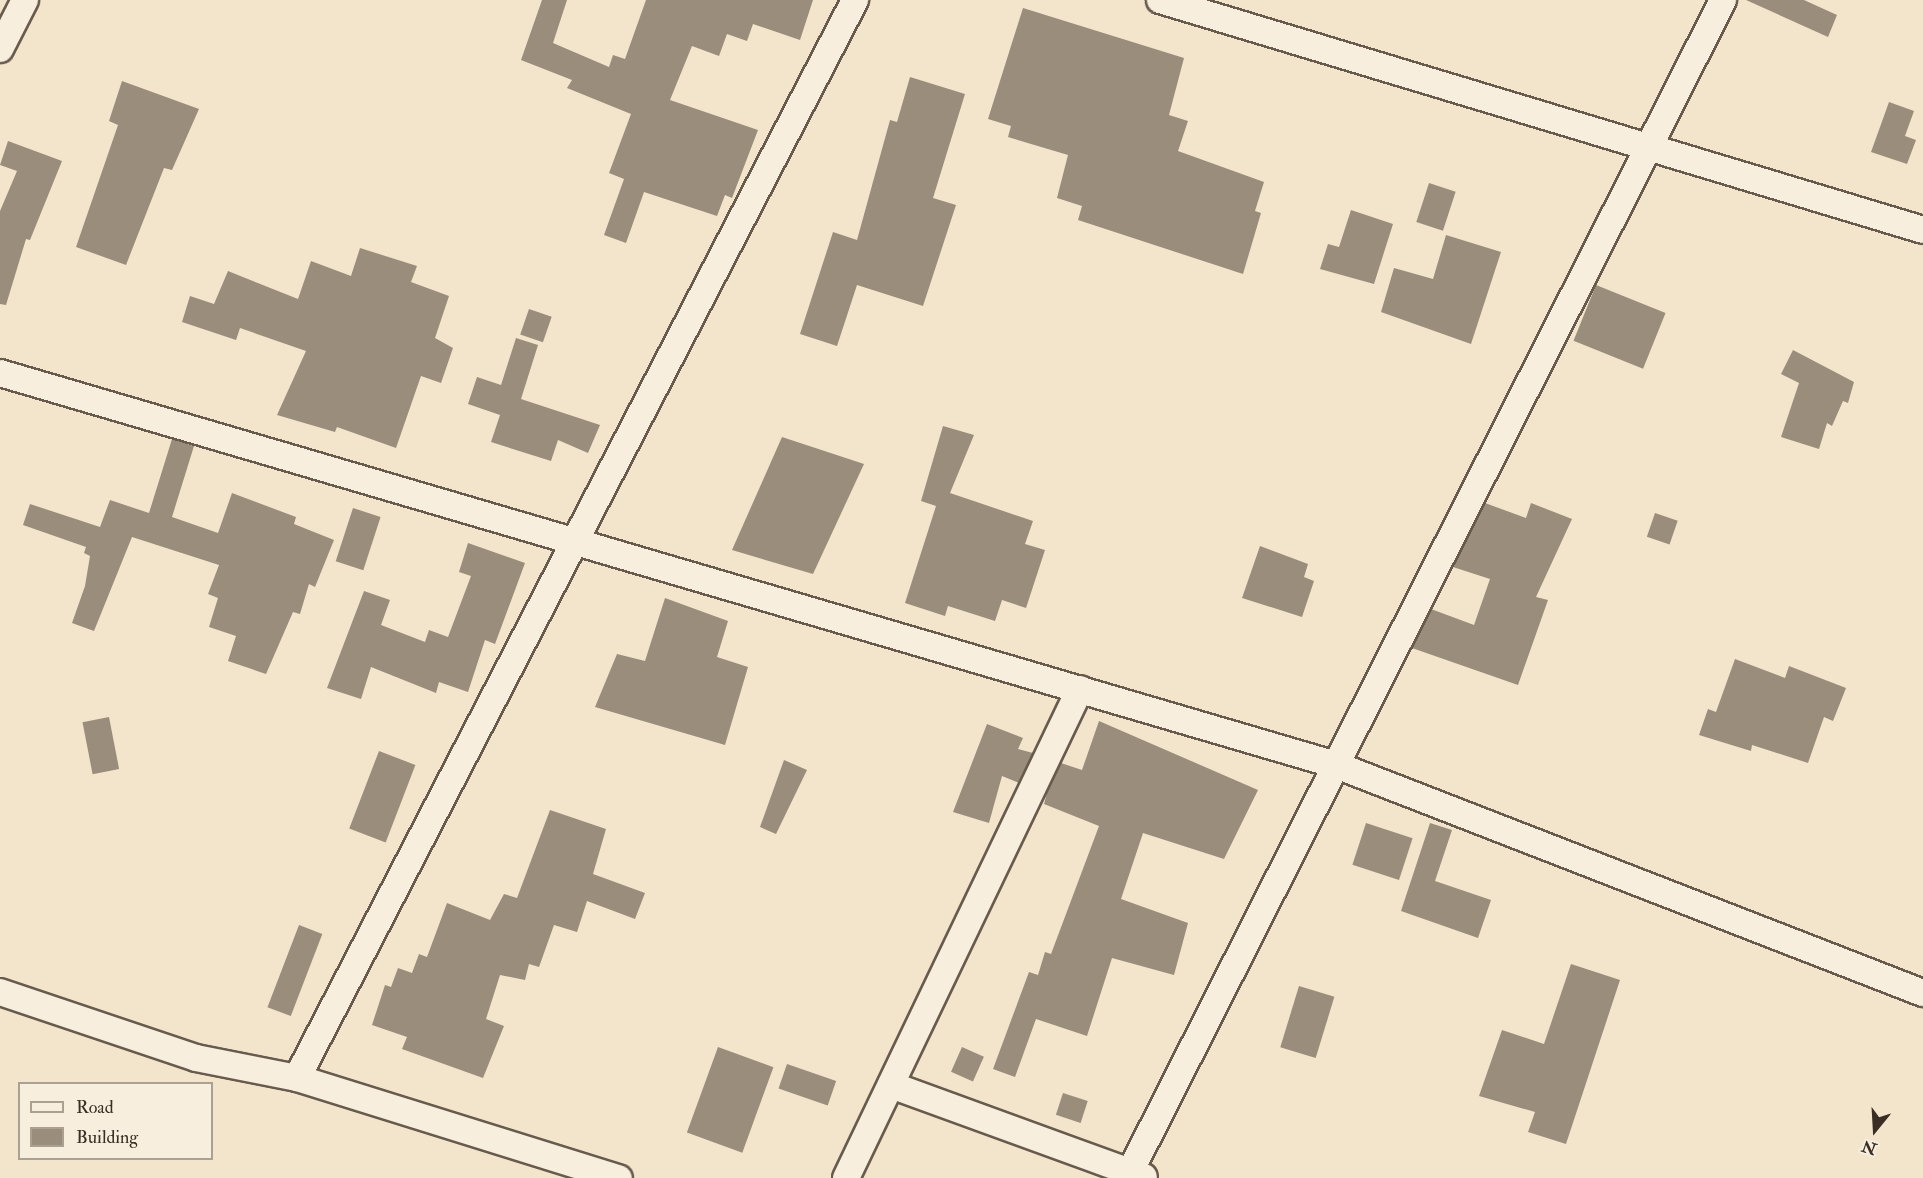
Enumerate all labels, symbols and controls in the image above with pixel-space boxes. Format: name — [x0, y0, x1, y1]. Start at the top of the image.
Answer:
legend — [18, 1082, 213, 1160]
text: Road — [76, 1096, 114, 1119]
north arrow — [1845, 1100, 1905, 1160]
text: Building — [76, 1126, 138, 1149]
text: N — [1860, 1135, 1879, 1159]

